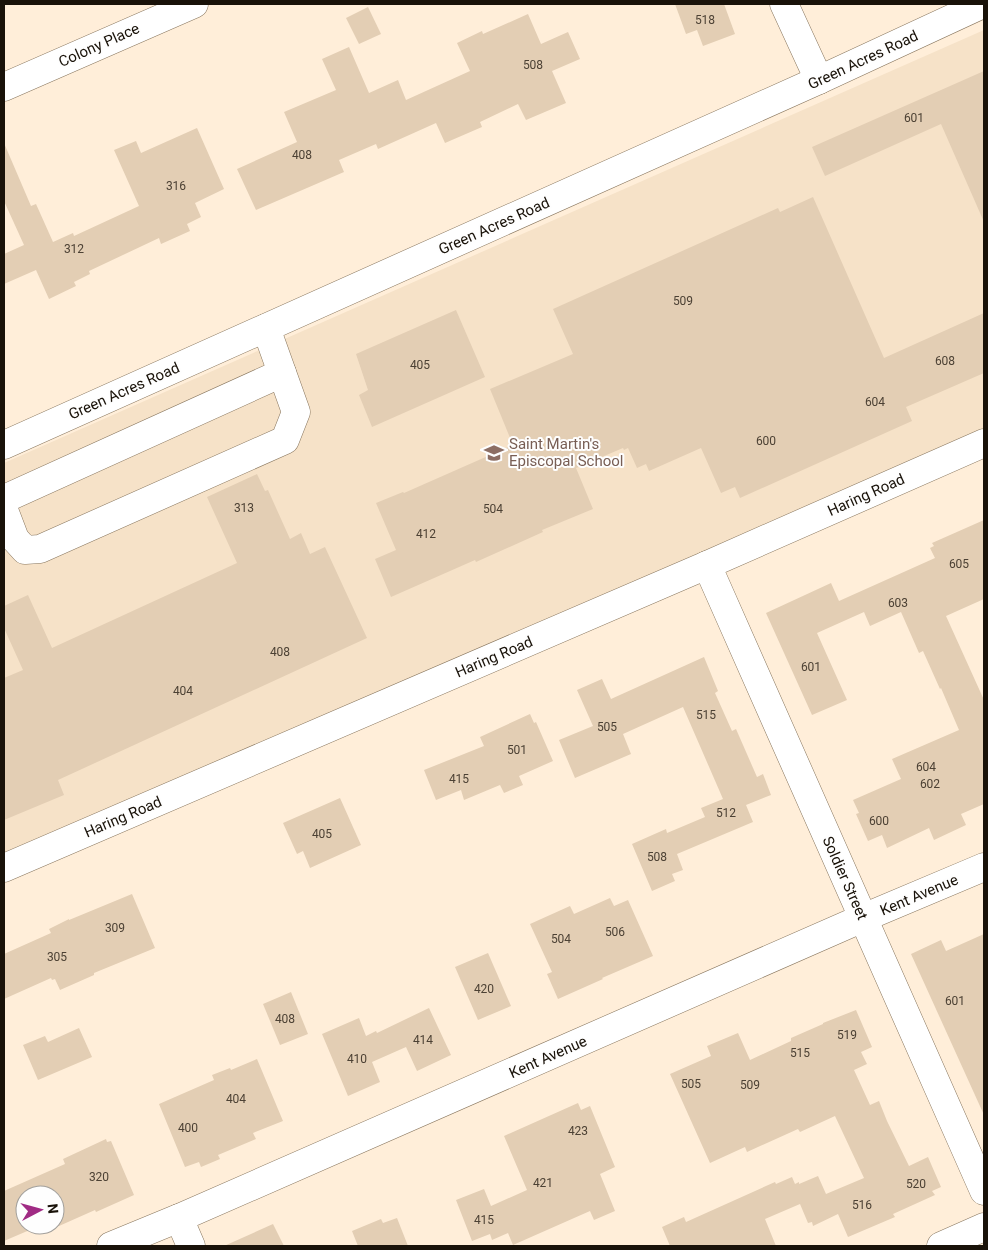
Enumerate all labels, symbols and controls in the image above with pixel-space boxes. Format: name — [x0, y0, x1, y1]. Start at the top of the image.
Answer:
house number: 518 — [695, 13, 715, 27]
street label: Colony Place — [56, 19, 142, 71]
street label: Green Acres Road — [805, 27, 921, 93]
house number: 508 — [523, 58, 543, 72]
house number: 601 — [904, 111, 924, 125]
house number: 408 — [292, 148, 312, 162]
house number: 316 — [166, 179, 186, 193]
street label: Green Acres Road — [436, 193, 552, 259]
house number: 312 — [64, 242, 84, 256]
house number: 509 — [673, 294, 693, 308]
house number: 608 — [935, 354, 955, 368]
street label: Green Acres Road — [66, 358, 182, 424]
house number: 405 — [410, 358, 430, 372]
house number: 604 — [865, 395, 885, 409]
house number: 600 — [756, 434, 776, 448]
place label: Saint Martin's Episcopal School — [509, 435, 623, 470]
school or university icon: Saint Martin's Episcopal School — [483, 442, 505, 464]
street label: Haring Road — [825, 470, 907, 520]
house number: 313 — [234, 501, 254, 515]
house number: 504 — [483, 502, 503, 516]
house number: 412 — [416, 527, 436, 541]
house number: 605 — [949, 557, 969, 571]
house number: 603 — [888, 596, 908, 610]
street label: Haring Road — [453, 633, 535, 681]
house number: 408 — [270, 645, 290, 659]
house number: 601 — [801, 660, 821, 674]
house number: 404 — [173, 684, 193, 698]
house number: 515 — [696, 708, 716, 722]
house number: 505 — [597, 720, 617, 734]
house number: 501 — [507, 743, 527, 757]
house number: 604 — [916, 760, 936, 774]
house number: 415 — [449, 772, 469, 786]
house number: 602 — [920, 777, 940, 791]
street label: Haring Road — [82, 793, 164, 841]
house number: 512 — [716, 806, 736, 820]
house number: 600 — [869, 814, 889, 828]
house number: 405 — [312, 827, 332, 841]
street label: Soldier Street — [819, 833, 871, 923]
house number: 508 — [647, 850, 667, 864]
street label: Kent Avenue — [877, 870, 961, 920]
house number: 309 — [105, 921, 125, 935]
house number: 506 — [605, 925, 625, 939]
house number: 504 — [551, 932, 571, 946]
house number: 305 — [47, 950, 67, 964]
house number: 420 — [474, 982, 494, 996]
house number: 601 — [945, 994, 965, 1008]
house number: 408 — [275, 1012, 295, 1026]
house number: 519 — [837, 1028, 857, 1042]
street label: Kent Avenue — [506, 1032, 590, 1082]
house number: 414 — [413, 1033, 433, 1047]
house number: 515 — [790, 1046, 810, 1060]
house number: 410 — [347, 1052, 367, 1066]
house number: 505 — [681, 1077, 701, 1091]
house number: 509 — [740, 1078, 760, 1092]
house number: 404 — [226, 1092, 246, 1106]
house number: 400 — [178, 1121, 198, 1135]
house number: 423 — [568, 1124, 588, 1138]
house number: 320 — [89, 1170, 109, 1184]
house number: 421 — [533, 1176, 553, 1190]
house number: 520 — [906, 1177, 926, 1191]
north arrow — [15, 1185, 65, 1235]
house number: 516 — [852, 1198, 872, 1212]
text: N — [44, 1203, 61, 1214]
house number: 415 — [474, 1213, 494, 1227]

